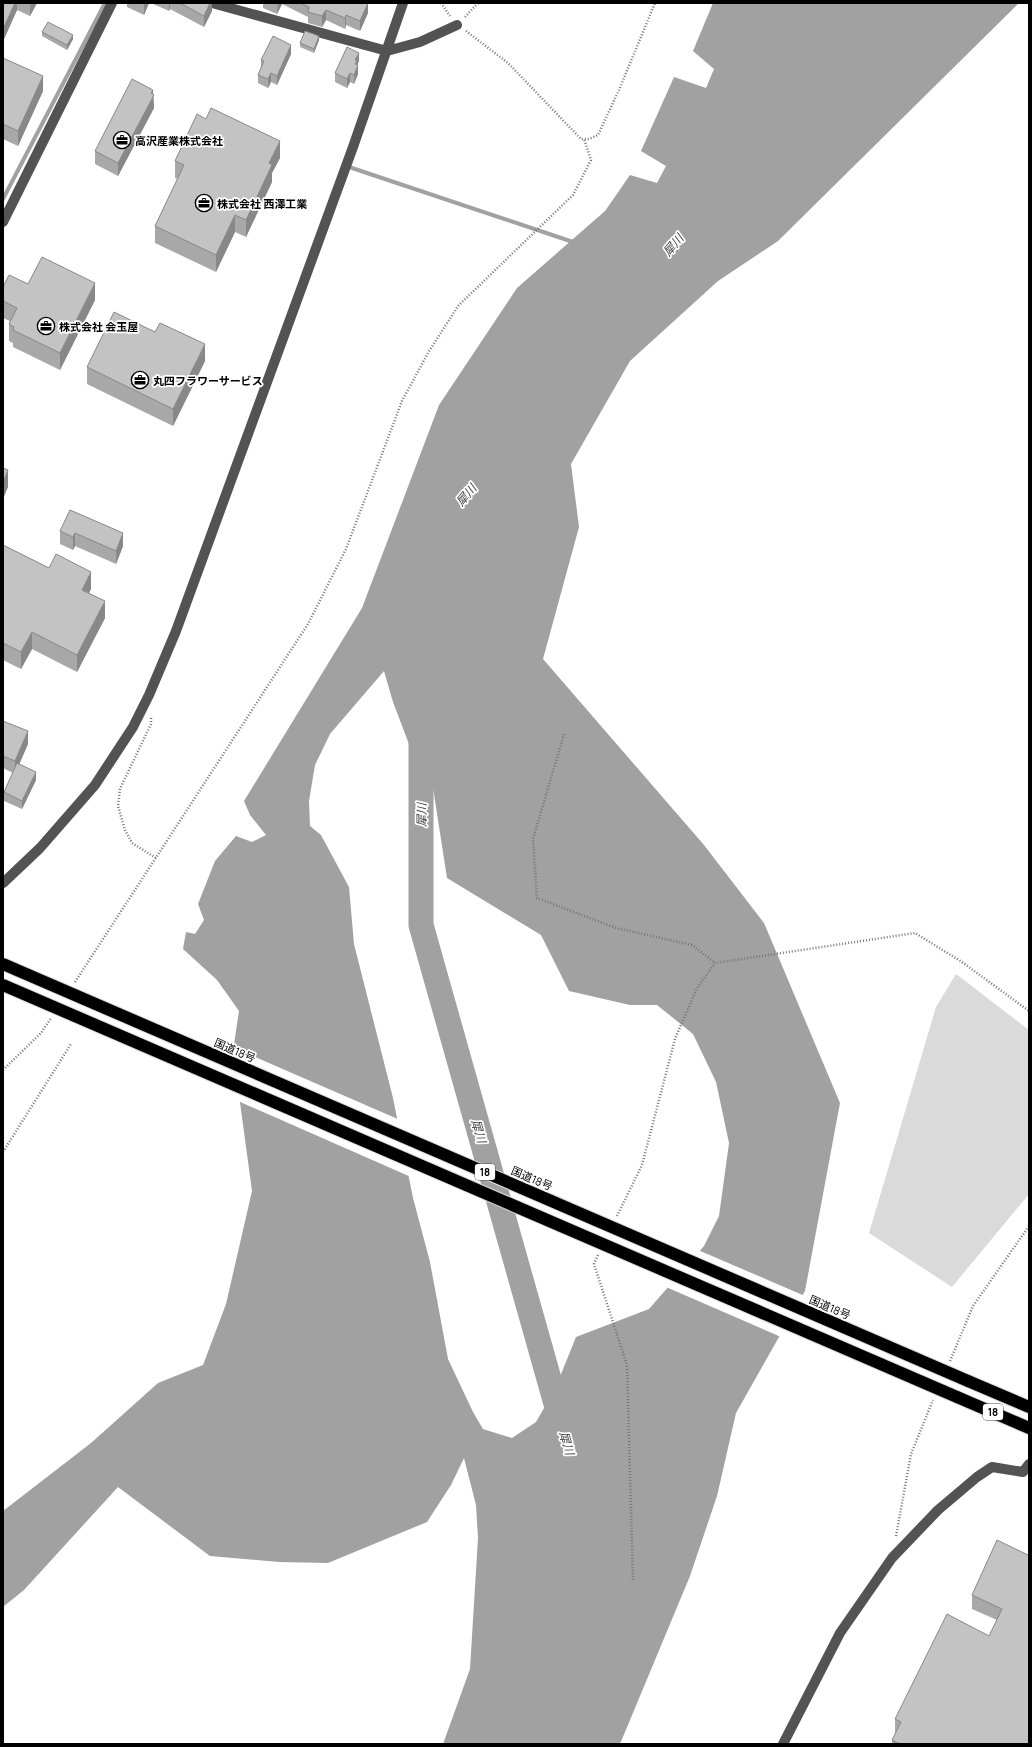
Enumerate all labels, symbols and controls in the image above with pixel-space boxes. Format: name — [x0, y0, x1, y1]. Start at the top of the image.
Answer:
office icon: 高沢産業株式会社 — [112, 130, 132, 150]
place label: 高沢産業株式会社 — [135, 133, 223, 148]
office icon: 株式会社 西澤工業 — [194, 193, 214, 213]
place label: 株式会社 西澤工業 — [217, 196, 307, 211]
water label: 犀川 — [659, 229, 689, 260]
office icon: 株式会社 会玉屋 — [36, 316, 56, 336]
place label: 株式会社 会玉屋 — [59, 319, 138, 334]
office icon: 丸四フラワーサービス — [130, 370, 150, 390]
place label: 丸四フラワーサービス — [153, 373, 263, 388]
water label: 犀川 — [452, 479, 482, 510]
water label: 犀川 — [413, 801, 430, 827]
street label: 国道18号 — [212, 1035, 258, 1065]
water label: 犀川 — [468, 1117, 491, 1147]
street label: 国道18号 — [509, 1163, 555, 1193]
road number: 18 — [475, 1164, 495, 1180]
street label: 国道18号 — [807, 1292, 853, 1322]
road number: 18 — [983, 1404, 1003, 1420]
water label: 犀川 — [556, 1429, 579, 1459]

